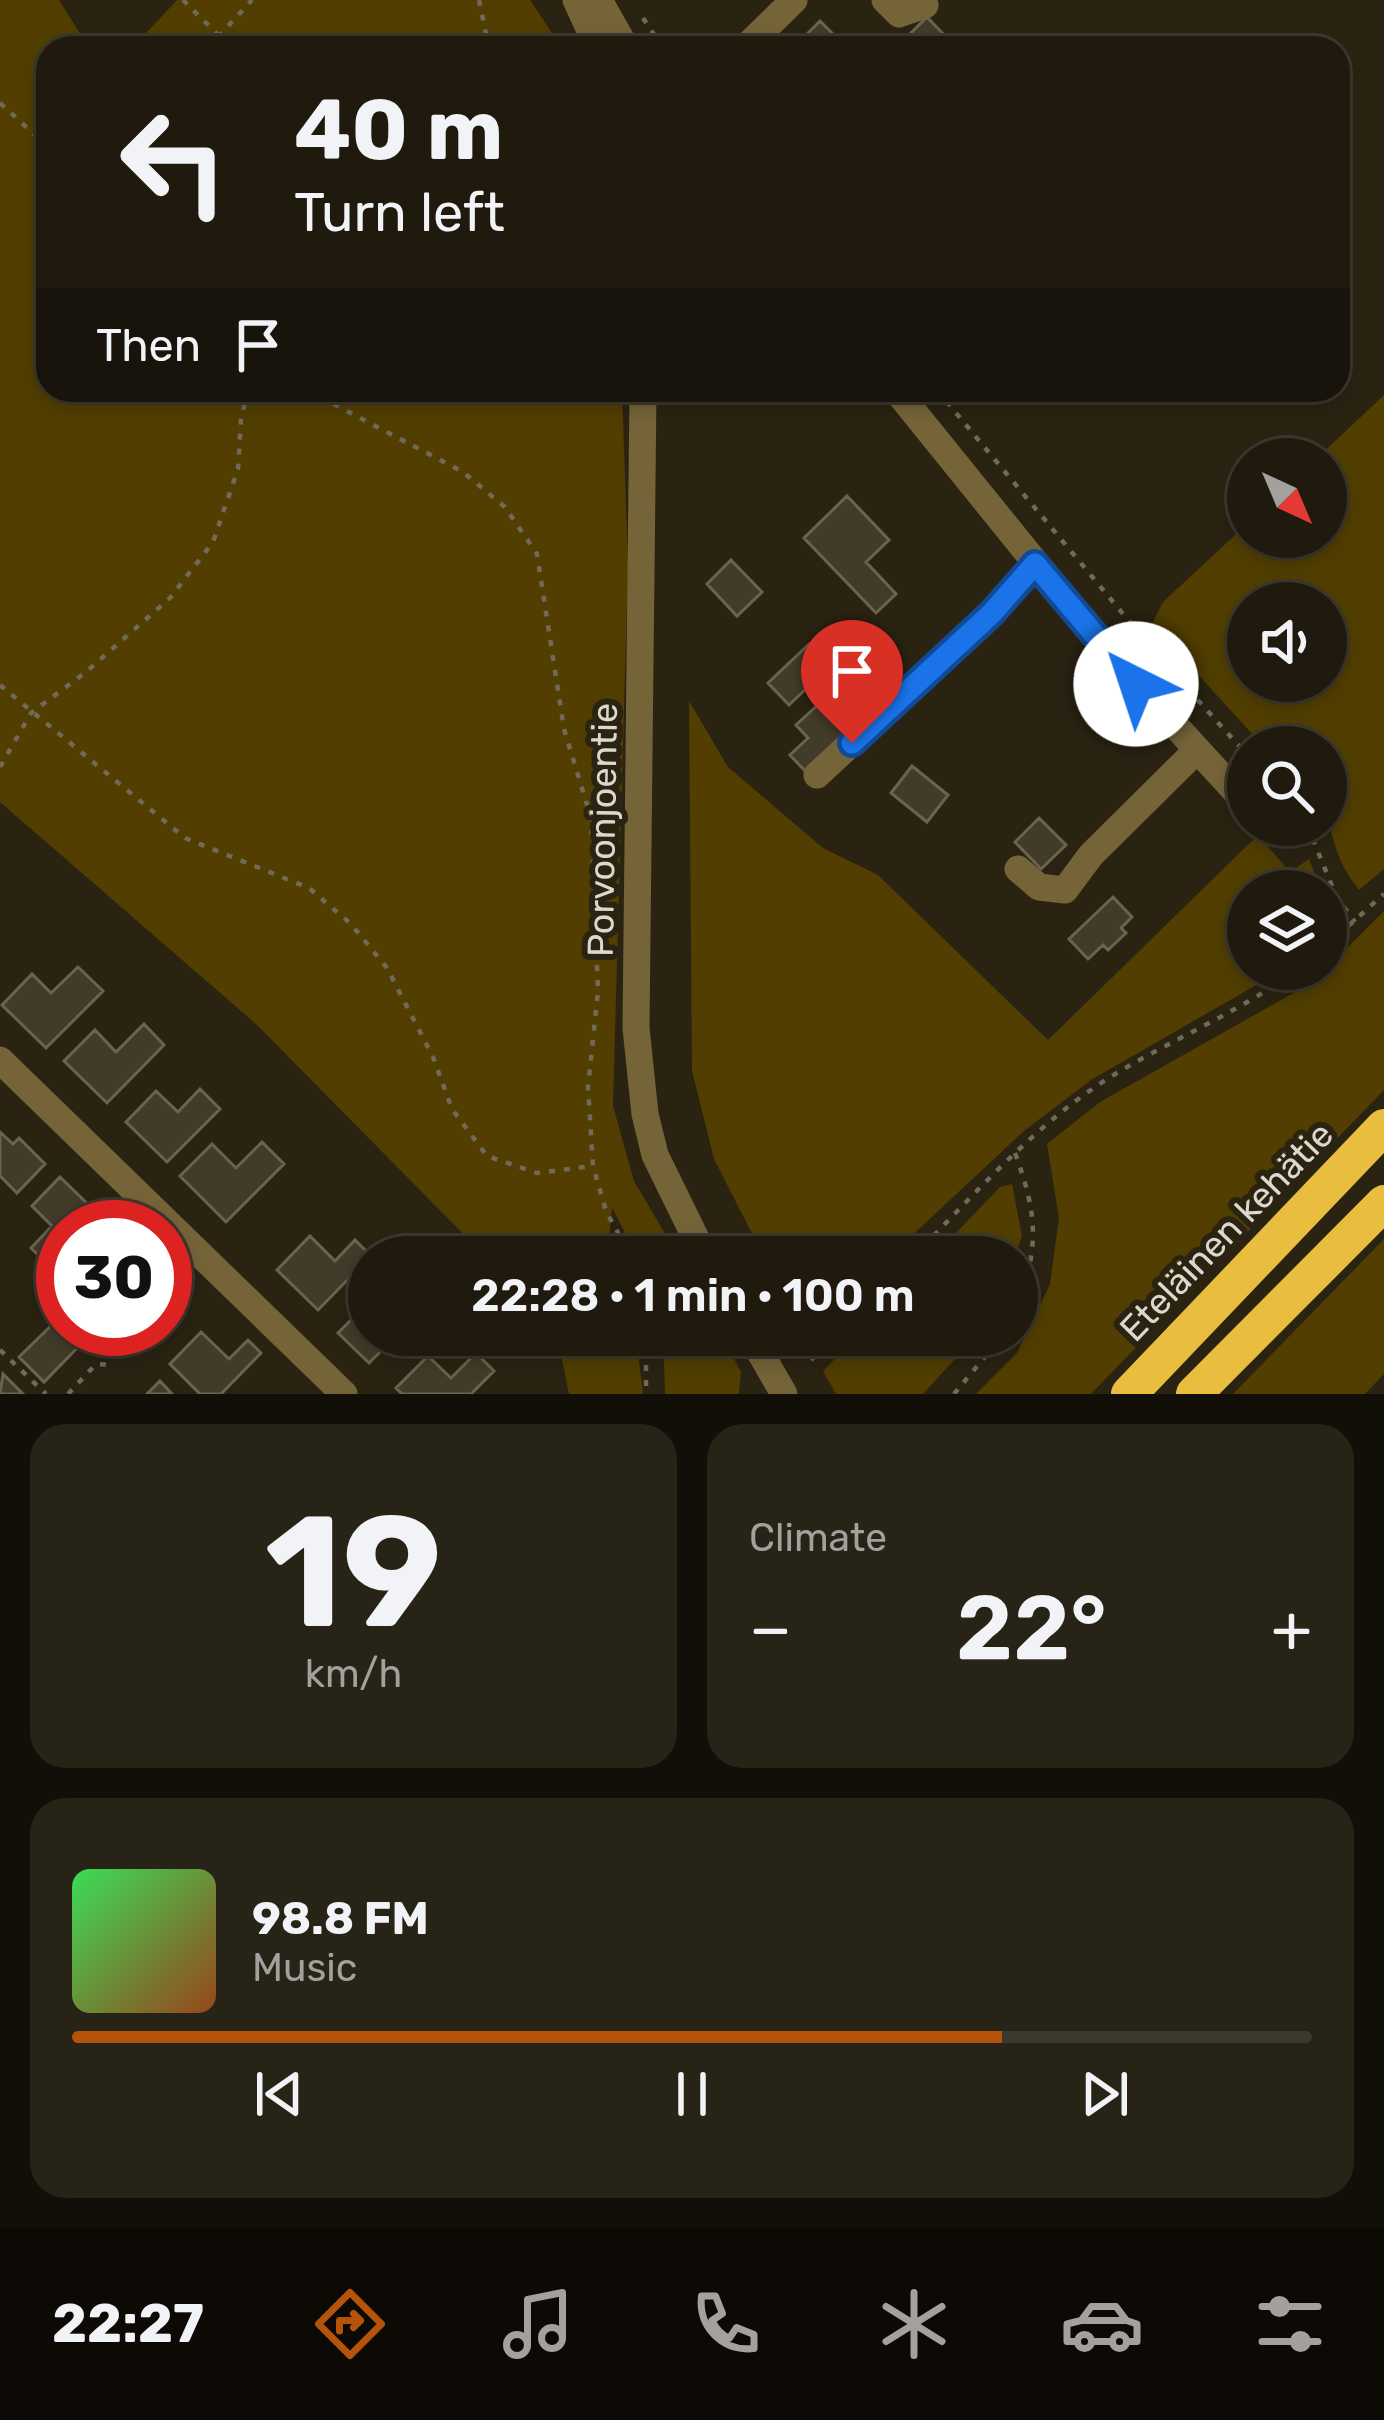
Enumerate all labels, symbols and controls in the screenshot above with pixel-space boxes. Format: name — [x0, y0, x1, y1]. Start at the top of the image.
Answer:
text: 40 m — [294, 80, 503, 180]
icon: left — [96, 84, 252, 240]
text: Turn left — [294, 181, 505, 245]
icon: arrive — [225, 312, 291, 378]
text: Then — [96, 319, 201, 372]
north arrow — [1227, 438, 1347, 558]
map controls — [1227, 438, 1347, 990]
button: sound — [1227, 582, 1347, 702]
pin — [801, 620, 903, 743]
position arrow — [1073, 621, 1199, 747]
icon: arrive — [819, 638, 885, 704]
street label: Porvoonjoentie — [579, 703, 626, 957]
button: search — [1227, 726, 1347, 846]
button: layers — [1227, 870, 1347, 990]
street label: Eteläinen kehätie — [1111, 1113, 1342, 1350]
speed limit sign: 30 — [36, 1200, 192, 1356]
text: 22:28 · 1 min · 100 m — [471, 1269, 915, 1322]
text: 19 — [265, 1480, 442, 1665]
text: Climate — [749, 1515, 887, 1561]
text: 22° — [956, 1575, 1107, 1682]
text: − — [749, 1589, 792, 1668]
text: + — [1271, 1589, 1312, 1668]
text: km/h — [305, 1651, 402, 1697]
text: 98.8 FM — [252, 1892, 429, 1945]
text: Music — [252, 1945, 357, 1991]
icon: previous — [246, 2061, 312, 2127]
icon: pause — [659, 2061, 725, 2127]
icon: next — [1072, 2061, 1138, 2127]
icon: directions — [308, 2282, 392, 2366]
icon: music — [496, 2282, 580, 2366]
icon: phone — [684, 2282, 768, 2366]
icon: climate — [872, 2282, 956, 2366]
icon: car — [1060, 2282, 1144, 2366]
icon: filters — [1248, 2282, 1332, 2366]
text: 22:27 — [52, 2292, 204, 2356]

